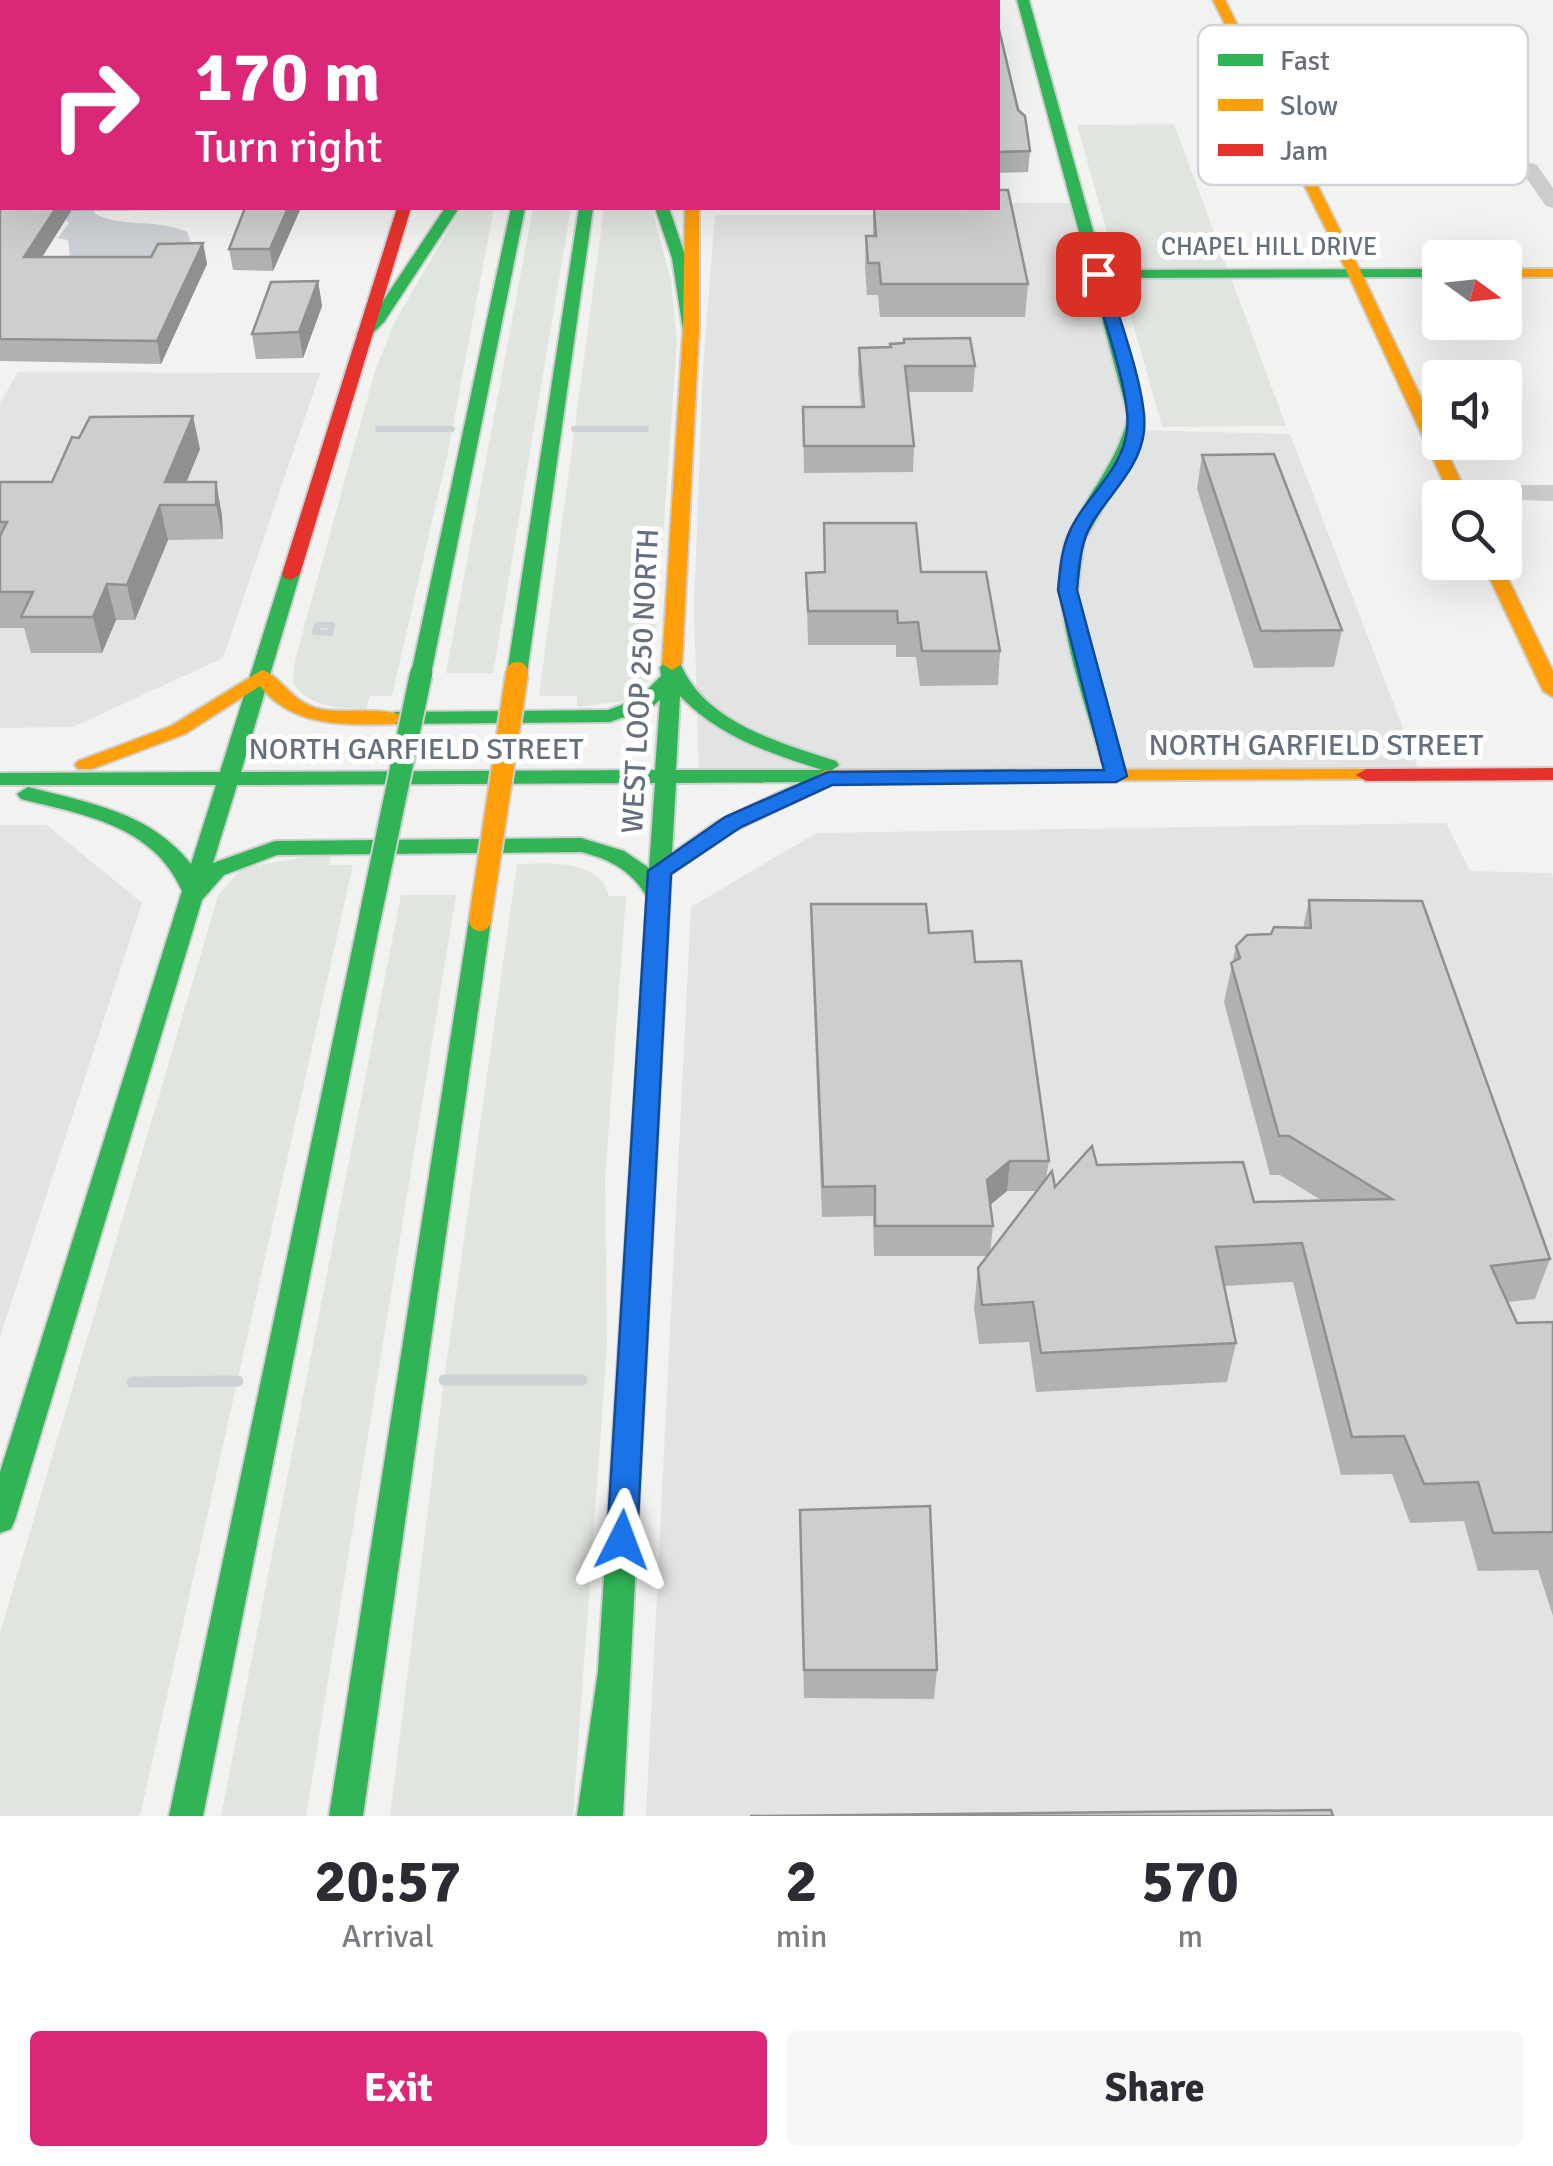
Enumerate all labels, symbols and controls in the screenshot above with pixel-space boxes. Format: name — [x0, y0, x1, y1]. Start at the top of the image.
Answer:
legend — [1198, 25, 1528, 185]
text: 170 m — [195, 34, 380, 120]
icon: right — [30, 40, 160, 170]
text: Fast — [1280, 44, 1330, 78]
text: Slow — [1280, 89, 1338, 123]
text: Turn right — [195, 120, 383, 175]
text: Jam — [1280, 134, 1328, 168]
street label: CHAPEL HILL DRIVE — [1161, 231, 1377, 262]
pin — [1056, 232, 1141, 317]
north arrow — [1422, 240, 1522, 340]
map controls — [1422, 240, 1522, 580]
icon: arrive — [1071, 247, 1126, 302]
button: sound — [1422, 360, 1522, 460]
button: search — [1422, 480, 1522, 580]
street label: WEST LOOP 250 NORTH — [614, 527, 667, 835]
street label: NORTH GARFIELD STREET — [1148, 727, 1484, 764]
street label: NORTH GARFIELD STREET — [248, 731, 584, 768]
position arrow — [570, 1488, 674, 1592]
text: 20:57 — [314, 1845, 462, 1919]
text: 2 — [785, 1845, 818, 1919]
text: 570 — [1142, 1845, 1239, 1919]
text: Arrival — [342, 1917, 434, 1956]
text: min — [776, 1917, 827, 1956]
text: m — [1177, 1917, 1203, 1956]
button: Exit — [30, 2031, 767, 2146]
button: Share — [787, 2031, 1523, 2146]

